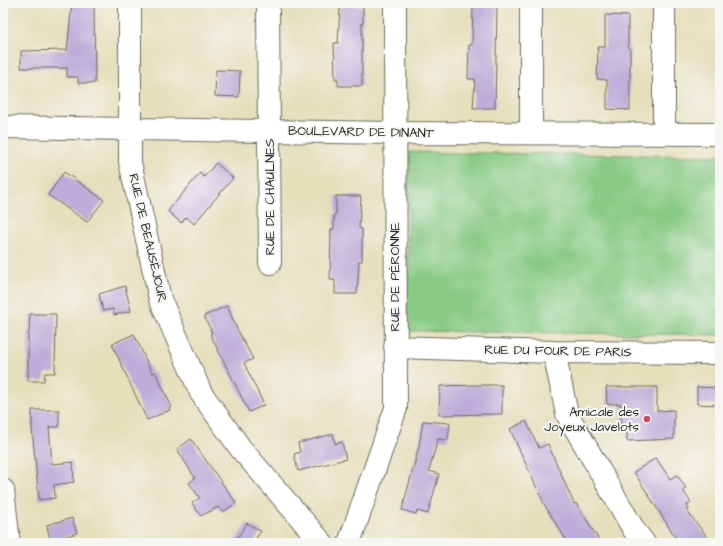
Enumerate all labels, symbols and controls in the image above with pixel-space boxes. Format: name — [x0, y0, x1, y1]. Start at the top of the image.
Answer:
street label: BOULEVARD DE DINANT — [288, 122, 435, 142]
street label: RUE DE CHAULNES — [261, 139, 279, 255]
street label: RUE DE BEAUSÉJOUR — [124, 172, 172, 304]
street label: RUE DE PÉRONNE — [386, 222, 404, 331]
street label: RUE DU FOUR DE PARIS — [484, 341, 632, 361]
place label: Amicale des Joyeux Javelots — [544, 403, 639, 437]
marker: Amicale des Joyeux Javelots — [642, 414, 652, 424]

